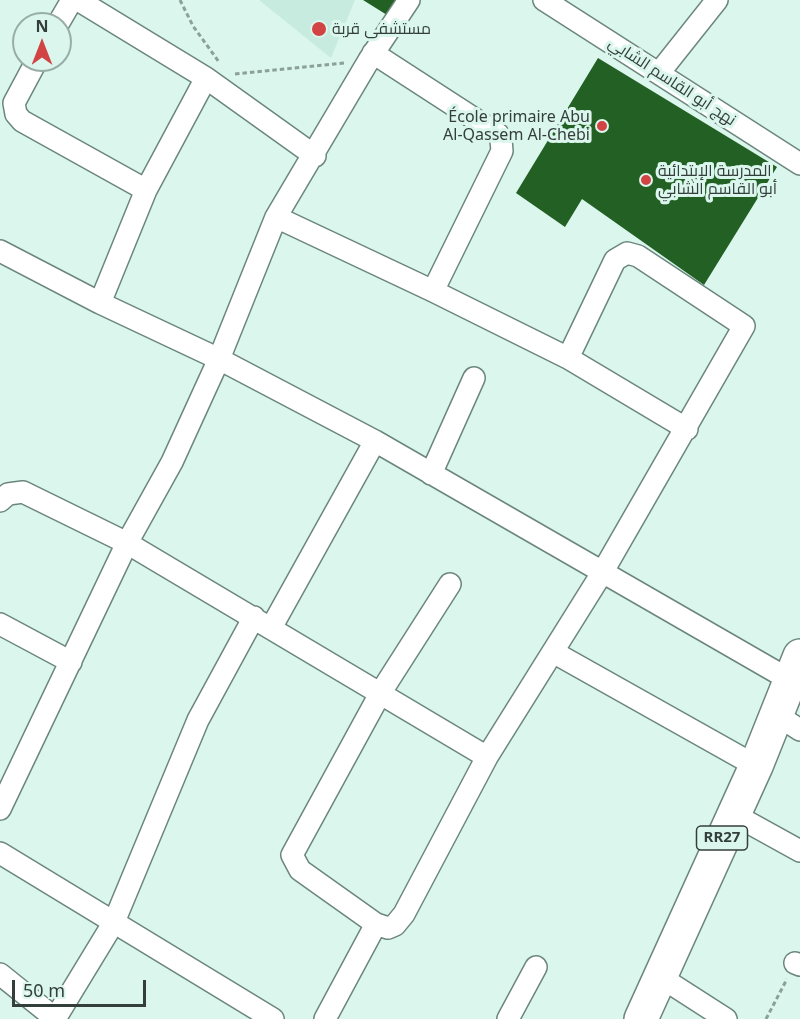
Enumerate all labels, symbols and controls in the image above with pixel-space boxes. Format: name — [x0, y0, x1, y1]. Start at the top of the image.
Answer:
north arrow — [12, 12, 72, 72]
text: N — [35, 15, 49, 37]
place label: مستشفى قربة — [332, 19, 431, 39]
marker: مستشفى قربة — [310, 20, 328, 38]
street label: نهج أبو القاسم الشابي — [605, 34, 739, 130]
place label: École primaire Abu Al-Qassem Al-Chebi — [443, 107, 590, 145]
marker: École primaire Abu Al-Qassem Al-Chebi — [595, 119, 609, 133]
place label: المدرسة الإبتدائية أبو القاسم الشابي — [658, 161, 777, 199]
marker: المدرسة الإبتدائية أبو القاسم الشابي — [639, 173, 653, 187]
road number: RR27 — [696, 826, 748, 850]
scale bar — [15, 968, 148, 1006]
text: 50 m — [23, 978, 65, 1002]

